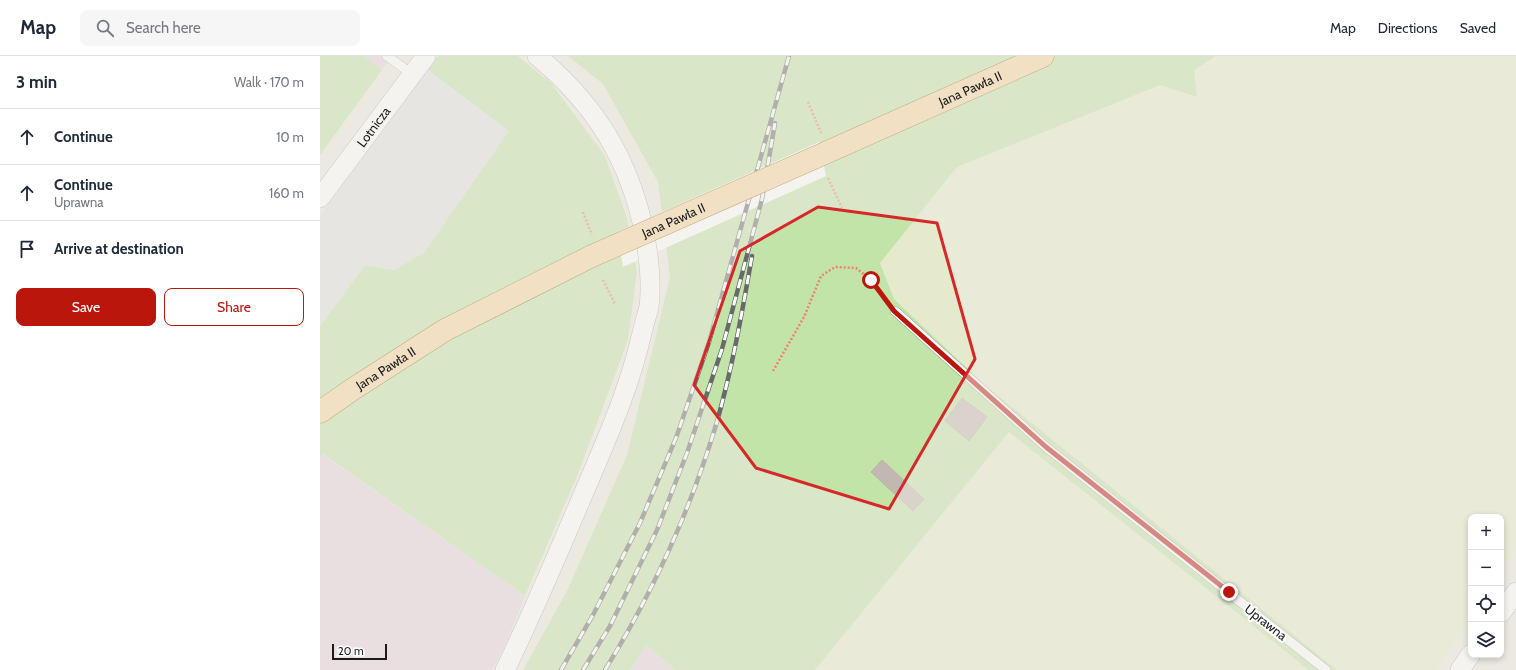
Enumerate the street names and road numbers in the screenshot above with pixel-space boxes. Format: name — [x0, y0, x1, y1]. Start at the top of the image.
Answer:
street label: Jana Pawła II — [935, 67, 1004, 110]
street label: Lotnicza — [353, 103, 394, 150]
street label: Jana Pawła II — [638, 199, 708, 241]
street label: Jana Pawła II — [352, 343, 418, 394]
street label: Uprawna — [1242, 600, 1291, 644]

